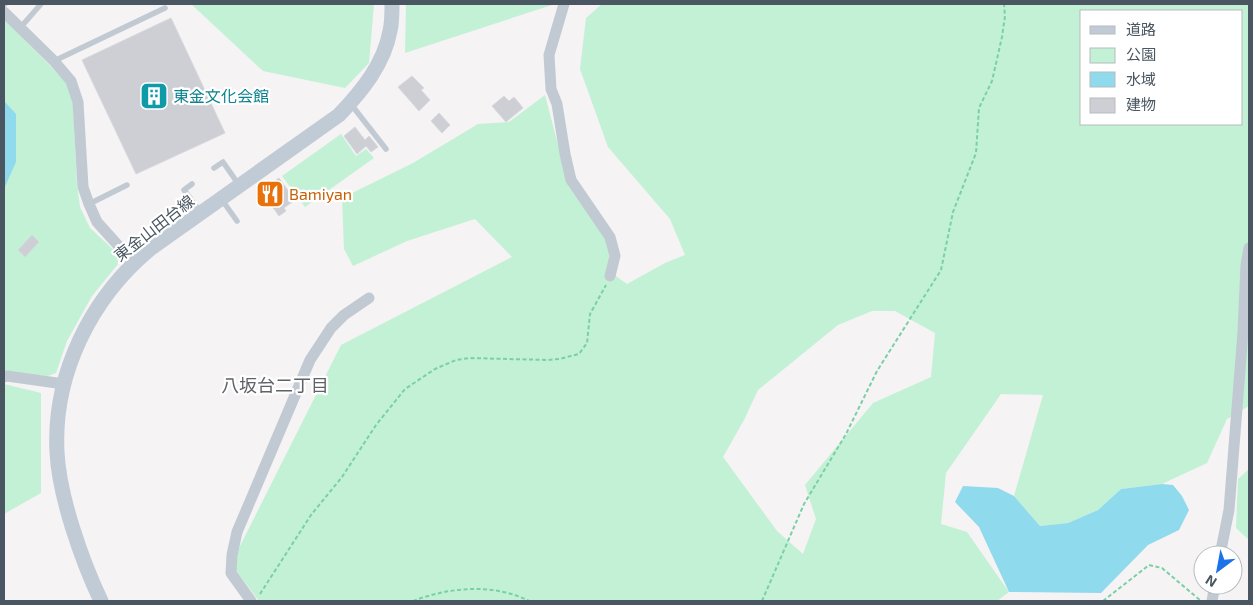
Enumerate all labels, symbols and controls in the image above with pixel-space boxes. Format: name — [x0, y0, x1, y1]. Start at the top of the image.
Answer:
legend — [1080, 10, 1243, 125]
text: 道路 — [1126, 20, 1156, 38]
text: 公園 — [1126, 45, 1156, 63]
text: 水域 — [1126, 70, 1156, 88]
building icon: 東金文化会館 — [139, 81, 169, 111]
place label: 東金文化会館 — [173, 86, 269, 105]
text: 建物 — [1126, 95, 1156, 113]
restaurant icon: Bamiyan — [255, 179, 285, 209]
place label: Bamiyan — [289, 184, 352, 203]
street label: 東金山田台線 — [110, 191, 197, 265]
district label: 八坂台二丁目 — [221, 374, 329, 396]
north arrow — [1193, 545, 1243, 595]
text: N — [1202, 572, 1220, 591]

